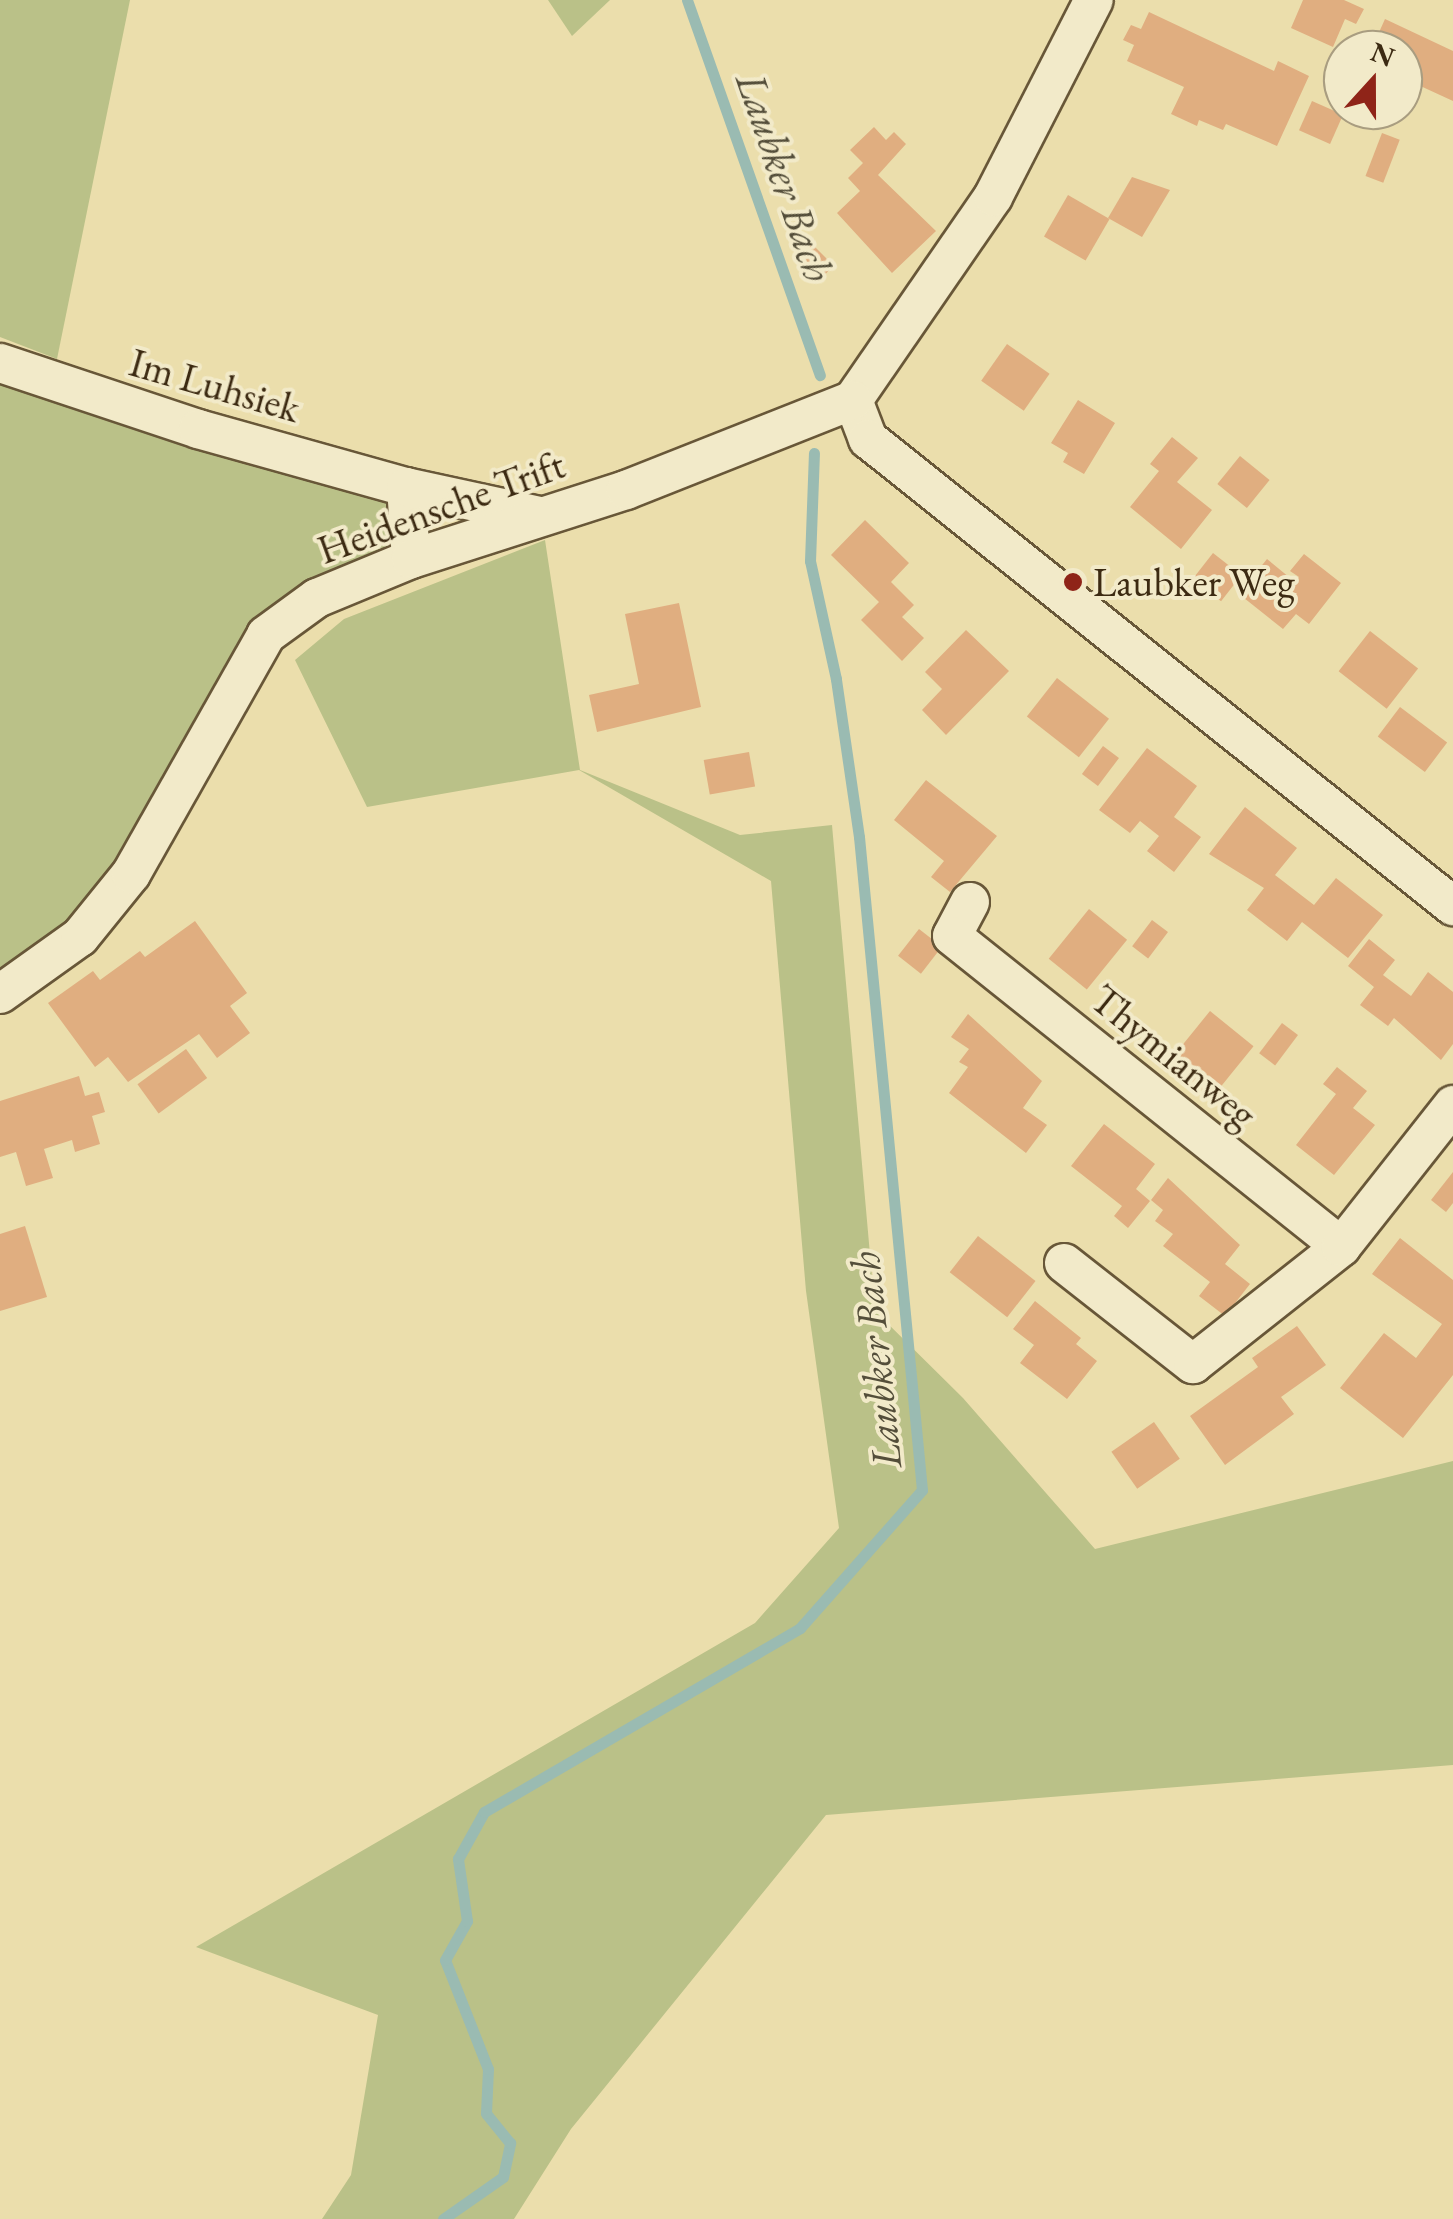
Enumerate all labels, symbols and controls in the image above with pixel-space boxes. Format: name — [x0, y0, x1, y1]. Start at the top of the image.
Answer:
north arrow — [1323, 30, 1423, 130]
text: N — [1366, 33, 1400, 75]
water label: Laubker Bach — [725, 66, 843, 288]
street label: Im Luhsiek — [124, 338, 306, 432]
street label: Heidensche Trift — [311, 440, 571, 574]
place label: Laubker Weg — [1093, 558, 1295, 606]
marker: Laubker Weg — [1062, 571, 1084, 593]
street label: Thymianweg — [1081, 975, 1267, 1137]
water label: Laubker Bach — [840, 1249, 912, 1471]

